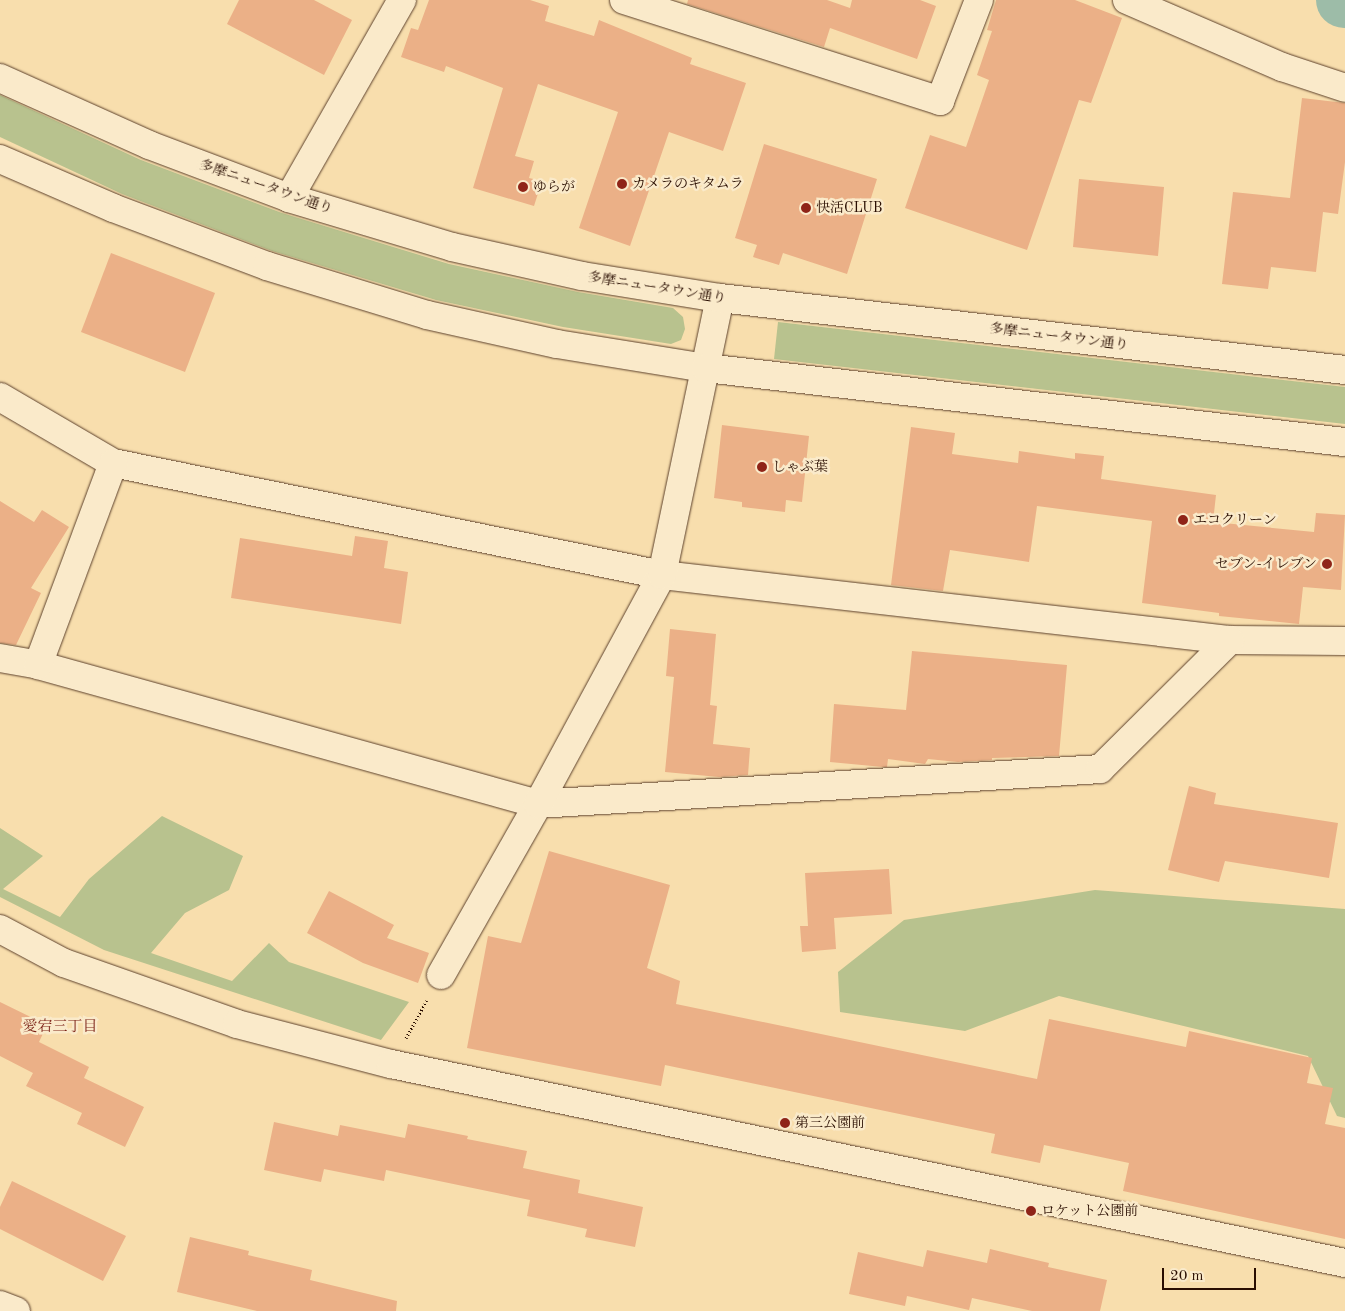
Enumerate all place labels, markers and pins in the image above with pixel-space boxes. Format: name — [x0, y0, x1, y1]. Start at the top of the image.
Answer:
place label: カメラのキタムラ — [632, 176, 744, 192]
marker: カメラのキタムラ — [616, 178, 628, 190]
place label: ゆらが — [533, 179, 575, 195]
marker: ゆらが — [517, 181, 529, 193]
place label: 快活CLUB — [816, 200, 882, 216]
marker: 快活CLUB — [800, 202, 812, 214]
place label: しゃぶ葉 — [772, 459, 828, 475]
marker: しゃぶ葉 — [756, 461, 768, 473]
place label: エコクリーン — [1193, 512, 1277, 528]
marker: エコクリーン — [1177, 514, 1189, 526]
place label: セブン-イレブン — [1214, 556, 1317, 572]
marker: セブン-イレブン — [1321, 558, 1333, 570]
place label: 第三公園前 — [795, 1115, 865, 1131]
marker: 第三公園前 — [779, 1117, 791, 1129]
place label: ロケット公園前 — [1041, 1203, 1139, 1219]
marker: ロケット公園前 — [1025, 1205, 1037, 1217]

